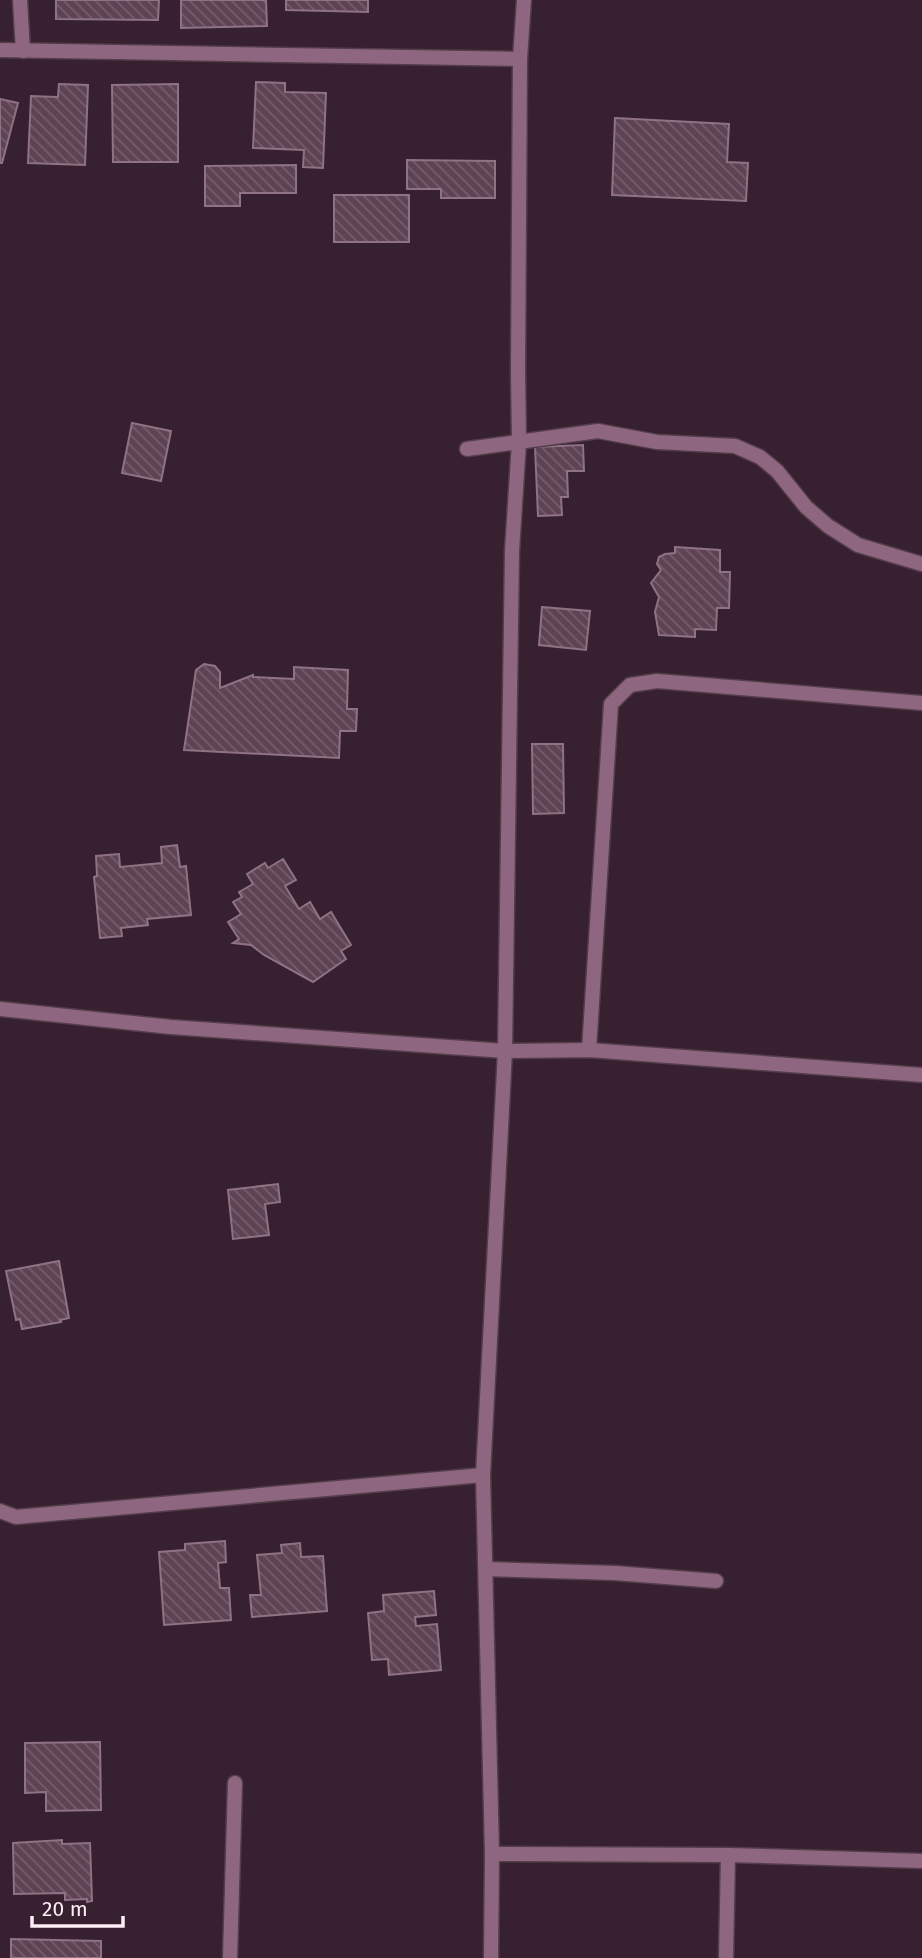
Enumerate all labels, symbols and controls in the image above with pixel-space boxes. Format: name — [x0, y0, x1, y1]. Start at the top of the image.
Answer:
scale bar — [32, 1884, 122, 1928]
text: 20 m — [42, 1896, 88, 1922]

